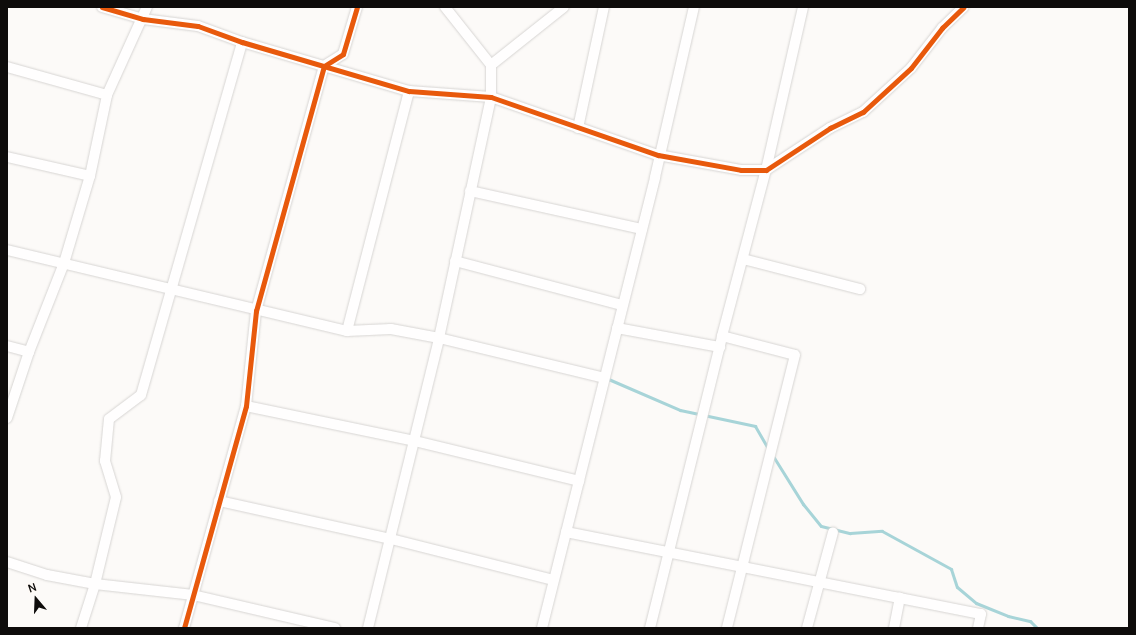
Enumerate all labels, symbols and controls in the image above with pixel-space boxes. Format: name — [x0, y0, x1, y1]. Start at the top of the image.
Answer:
north arrow — [16, 579, 56, 619]
text: N — [26, 579, 38, 596]

